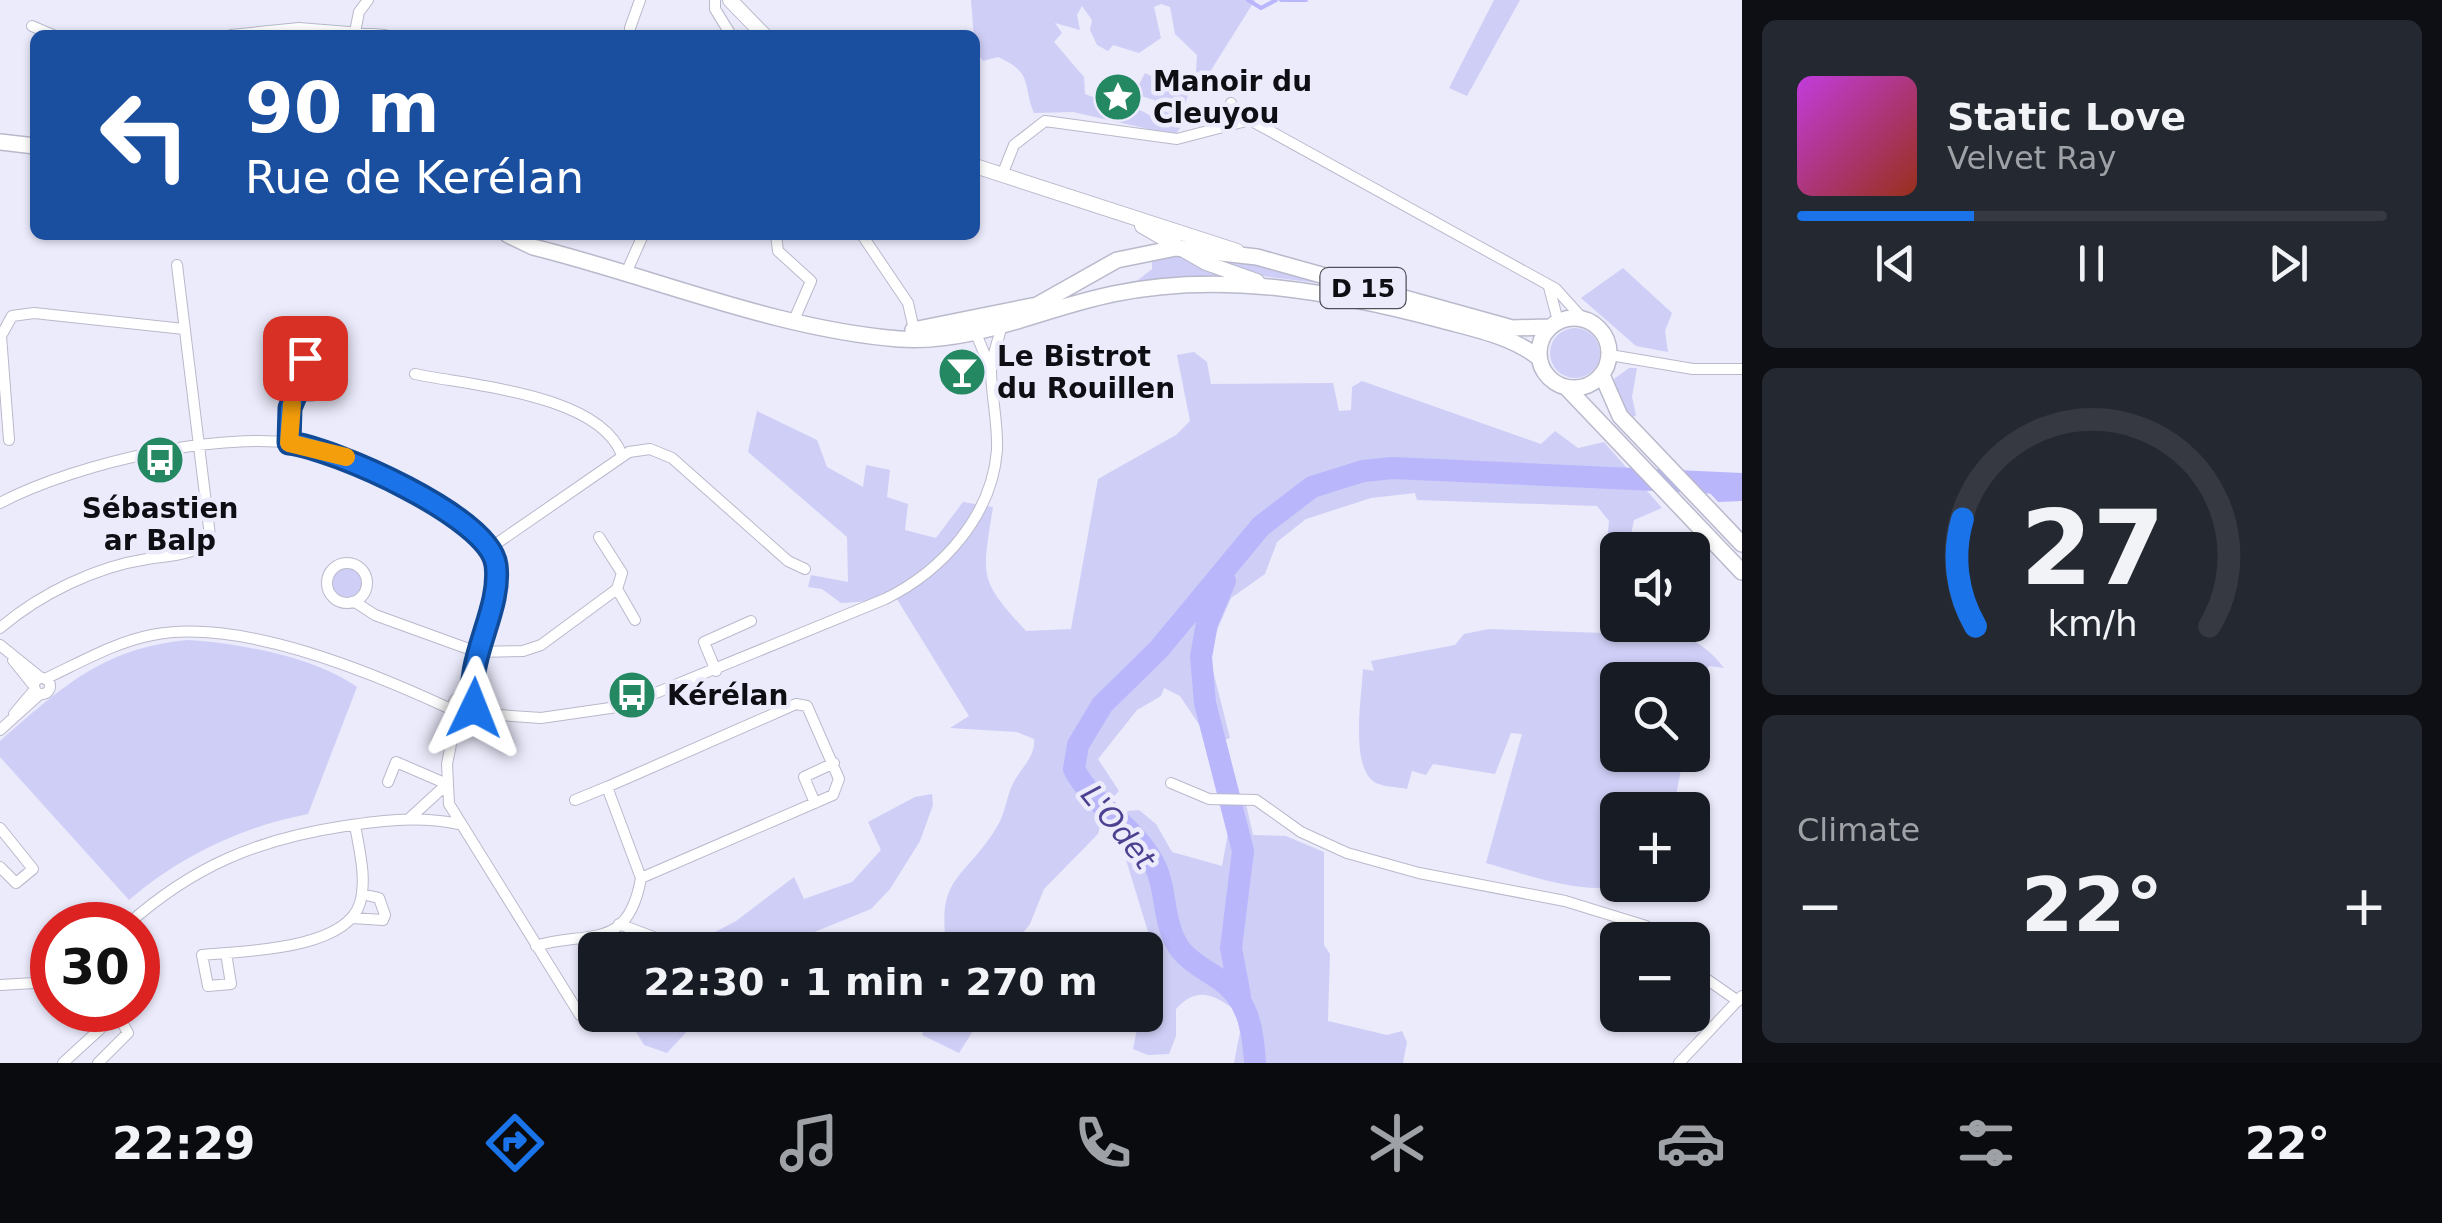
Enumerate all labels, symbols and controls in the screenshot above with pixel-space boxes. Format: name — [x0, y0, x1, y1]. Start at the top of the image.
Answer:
place label: Manoir du Cleuyou — [1153, 65, 1312, 130]
text: 90 m — [245, 67, 440, 149]
icon: left — [80, 70, 210, 200]
place icon: Manoir du Cleuyou — [1092, 71, 1144, 123]
text: Static Love — [1947, 95, 2186, 139]
text: Velvet Ray — [1947, 139, 2116, 177]
text: Rue de Kerélan — [245, 151, 584, 204]
icon: previous — [1868, 236, 1923, 291]
icon: pause — [2064, 236, 2119, 291]
icon: next — [2261, 236, 2316, 291]
road number: D 15 — [1320, 268, 1406, 308]
pin — [263, 316, 348, 401]
icon: arrive — [278, 331, 333, 386]
place label: Le Bistrot du Rouillen — [997, 340, 1175, 405]
bar icon: Le Bistrot du Rouillen — [936, 346, 988, 398]
bus stop icon: Sébastien ar Balp — [134, 434, 186, 486]
text: 27 — [2020, 487, 2164, 609]
place label: Sébastien ar Balp — [82, 492, 238, 557]
map controls — [1600, 532, 1710, 1032]
button: sound — [1600, 532, 1710, 642]
text: km/h — [2047, 603, 2137, 644]
position arrow — [422, 656, 526, 760]
button: search — [1600, 662, 1710, 772]
bus stop icon: Kérélan — [606, 669, 658, 721]
place label: Kérélan — [667, 679, 788, 712]
water label: L'Odet — [1074, 778, 1164, 877]
button: + — [1600, 792, 1710, 902]
text: Climate — [1797, 811, 1920, 849]
text: 22° — [2021, 861, 2163, 949]
text: − — [1797, 874, 1843, 938]
text: + — [2341, 874, 2387, 938]
speed limit sign: 30 — [30, 902, 160, 1032]
button: − — [1600, 922, 1710, 1032]
text: 22:30 · 1 min · 270 m — [643, 960, 1098, 1004]
icon: directions — [480, 1108, 550, 1178]
icon: music — [774, 1108, 844, 1178]
icon: phone — [1068, 1108, 1138, 1178]
icon: climate — [1362, 1108, 1432, 1178]
icon: car — [1656, 1108, 1726, 1178]
icon: filters — [1951, 1108, 2021, 1178]
text: 22:29 — [112, 1117, 255, 1170]
text: 22° — [2245, 1117, 2330, 1170]

